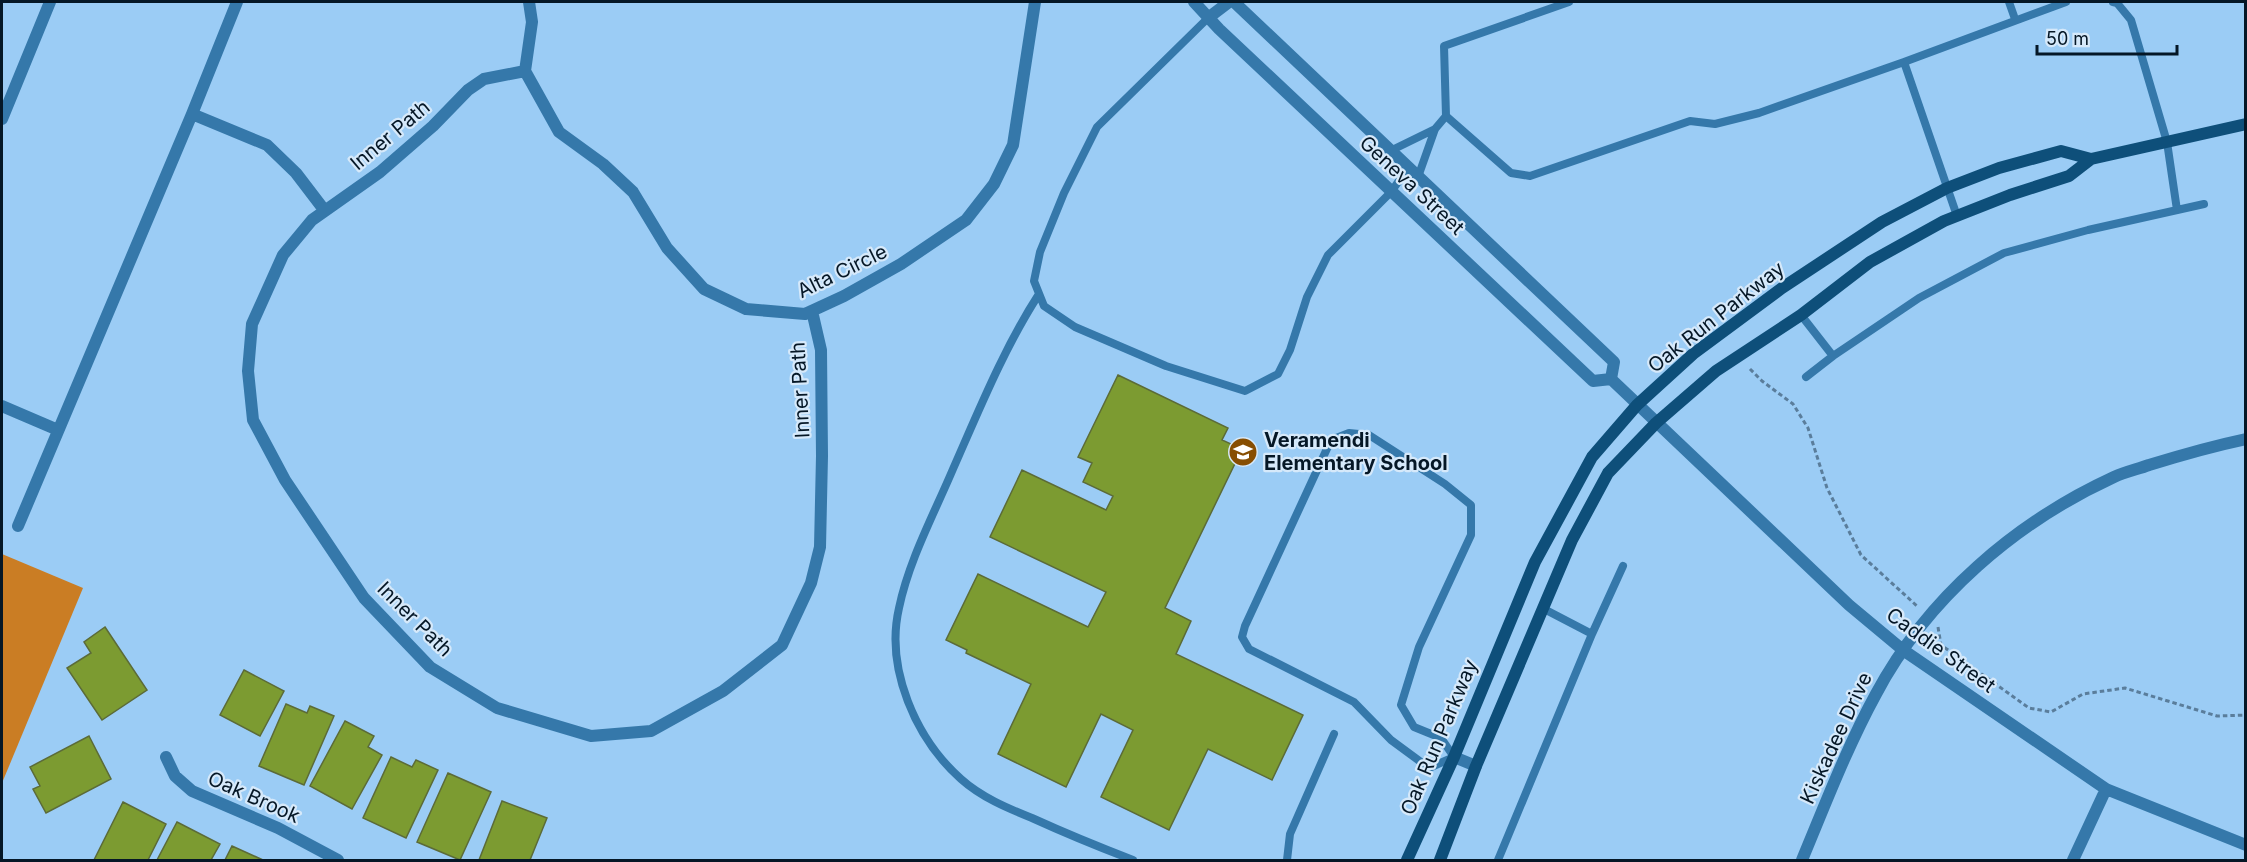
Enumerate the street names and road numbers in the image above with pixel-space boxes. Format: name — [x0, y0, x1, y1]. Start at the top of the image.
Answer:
street label: Inner Path — [345, 95, 435, 175]
street label: Geneva Street — [1355, 130, 1470, 240]
street label: Alta Circle — [793, 239, 891, 303]
street label: Oak Run Parkway — [1643, 256, 1789, 378]
street label: Inner Path — [785, 341, 815, 439]
street label: Inner Path — [373, 577, 457, 661]
street label: Caddie Street — [1882, 602, 2001, 698]
street label: Oak Run Parkway — [1395, 656, 1483, 818]
street label: Kiskadee Drive — [1795, 668, 1877, 808]
street label: Oak Brook — [204, 766, 304, 828]

